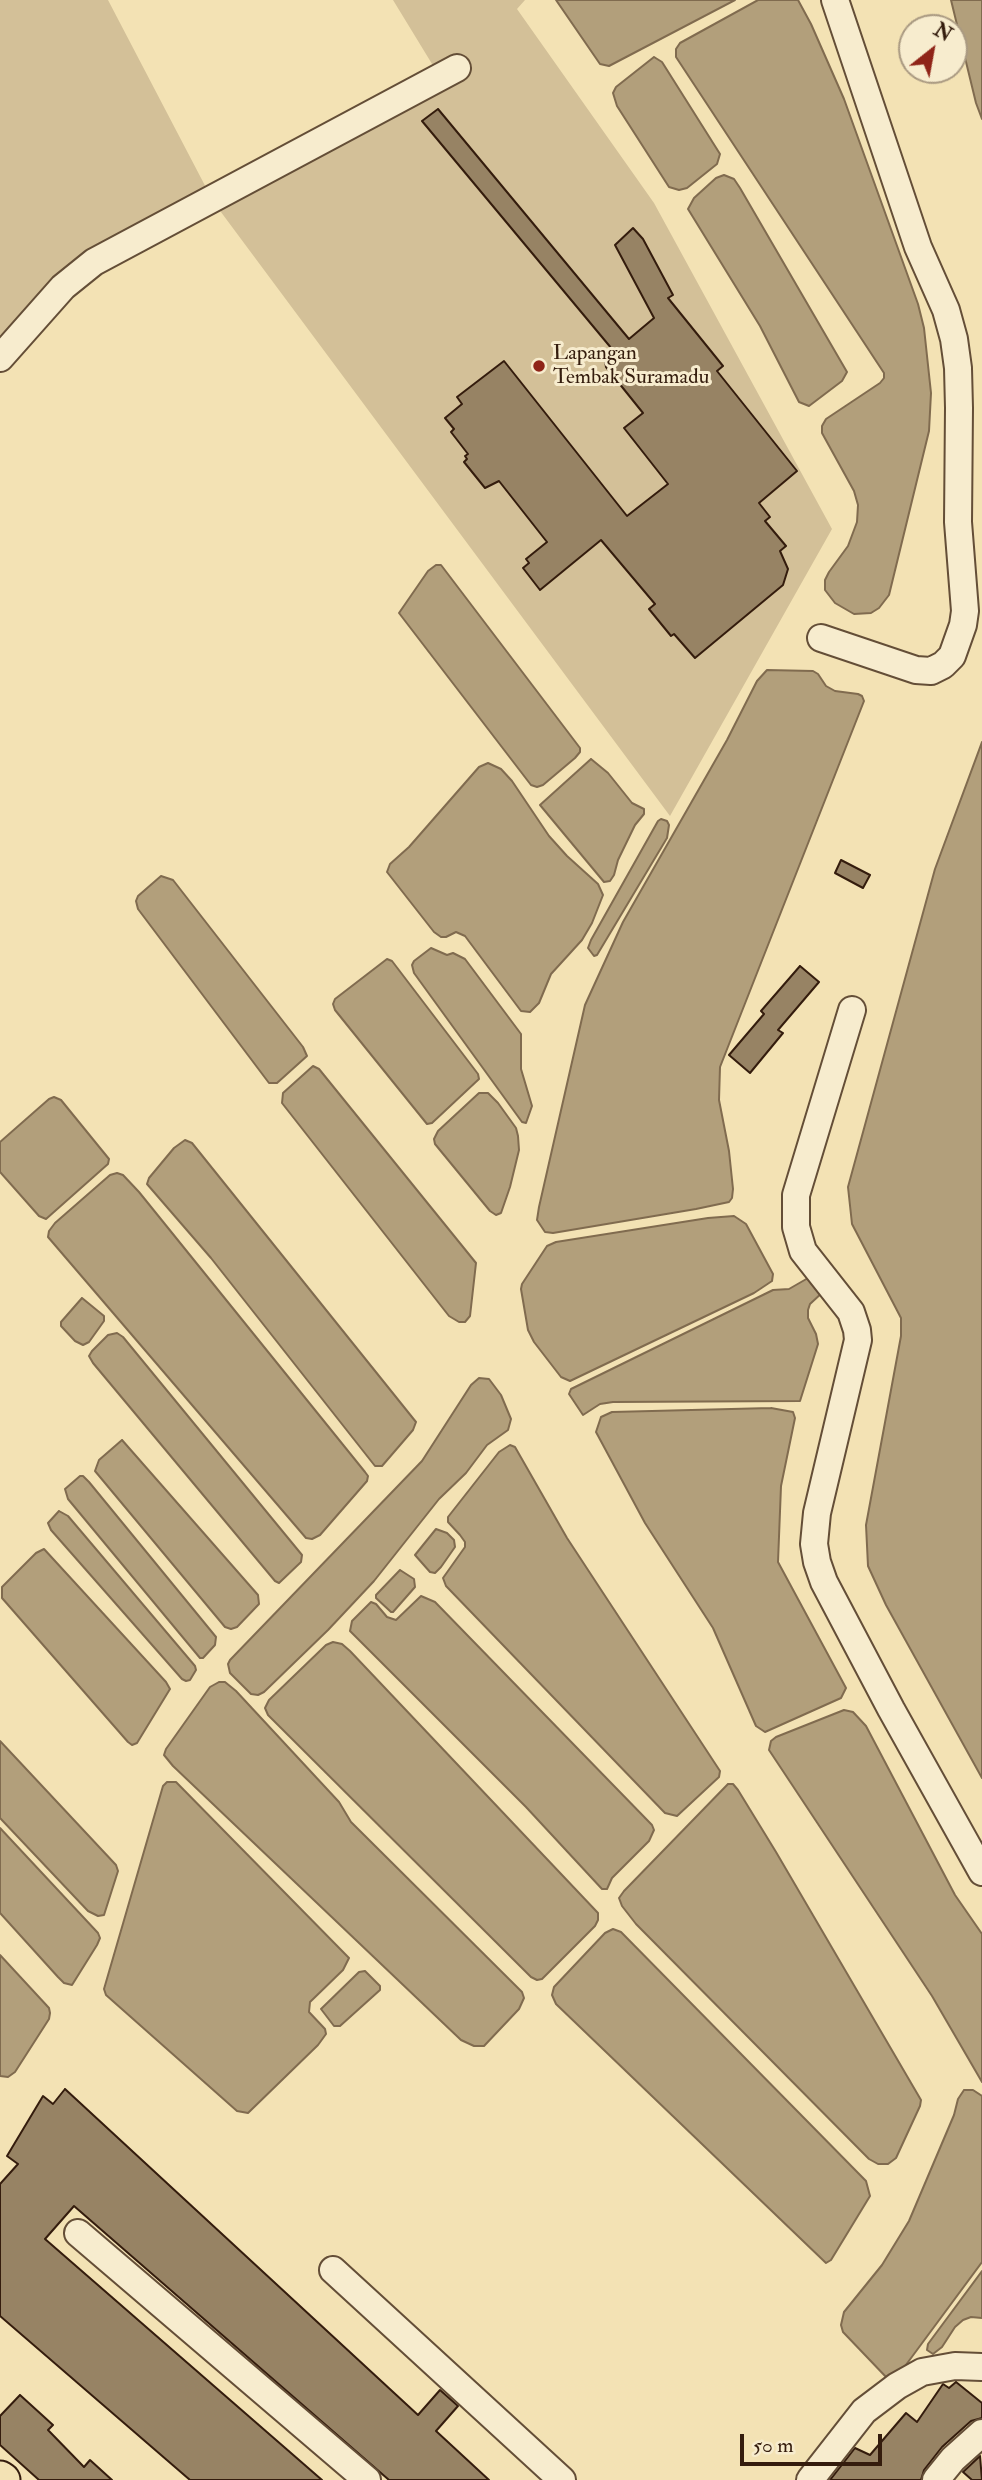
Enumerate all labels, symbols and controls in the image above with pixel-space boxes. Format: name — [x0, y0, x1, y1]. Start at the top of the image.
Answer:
north arrow — [898, 14, 968, 84]
text: N — [929, 18, 956, 47]
place label: Lapangan Tembak Suramadu — [553, 341, 709, 391]
marker: Lapangan Tembak Suramadu — [531, 358, 547, 374]
scale bar — [744, 2420, 886, 2464]
text: 50 m — [753, 2432, 794, 2459]

